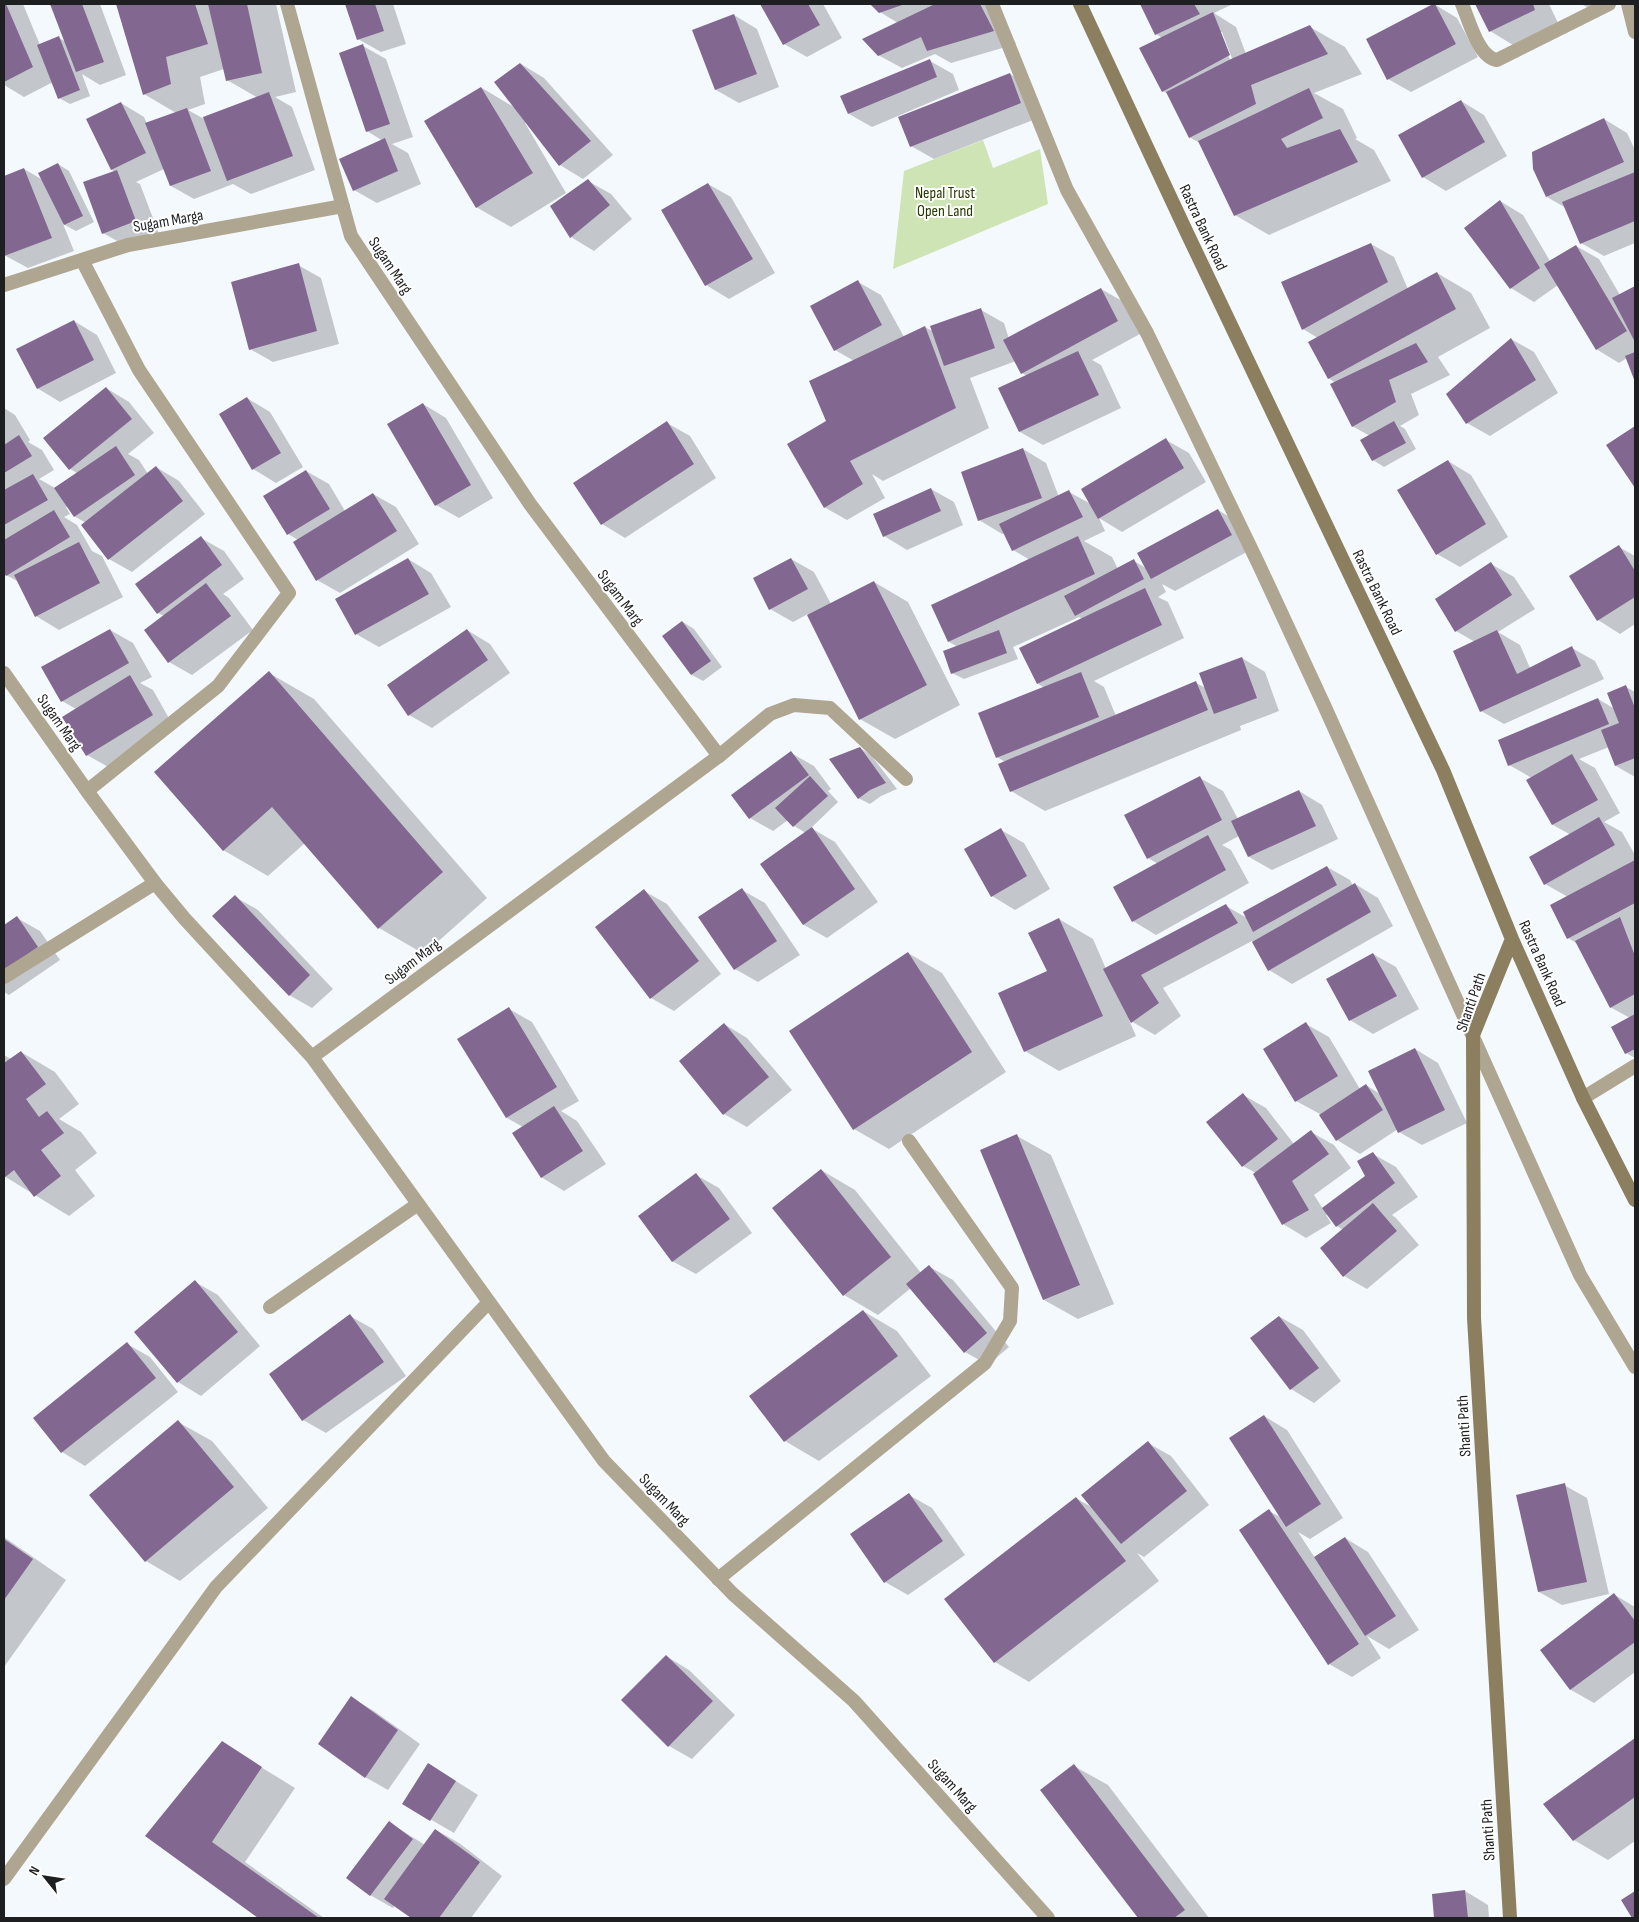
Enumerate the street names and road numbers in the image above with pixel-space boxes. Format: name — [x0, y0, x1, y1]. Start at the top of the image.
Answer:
street label: Rastra Bank Road — [1174, 182, 1231, 274]
street label: Sugam Marga — [132, 206, 205, 237]
street label: Sugam Marg — [364, 234, 416, 298]
street label: Rastra Bank Road — [1348, 547, 1405, 638]
street label: Sugam Marg — [593, 566, 647, 630]
street label: Sugam Marg — [32, 691, 85, 755]
street label: Rastra Bank Road — [1514, 917, 1569, 1010]
street label: Sugam Marg — [381, 935, 445, 989]
street label: Shanti Path — [1452, 970, 1490, 1035]
street label: Shanti Path — [1453, 1395, 1476, 1457]
street label: Sugam Marg — [635, 1470, 693, 1530]
street label: Sugam Marg — [923, 1756, 981, 1816]
street label: Shanti Path — [1477, 1799, 1500, 1861]

